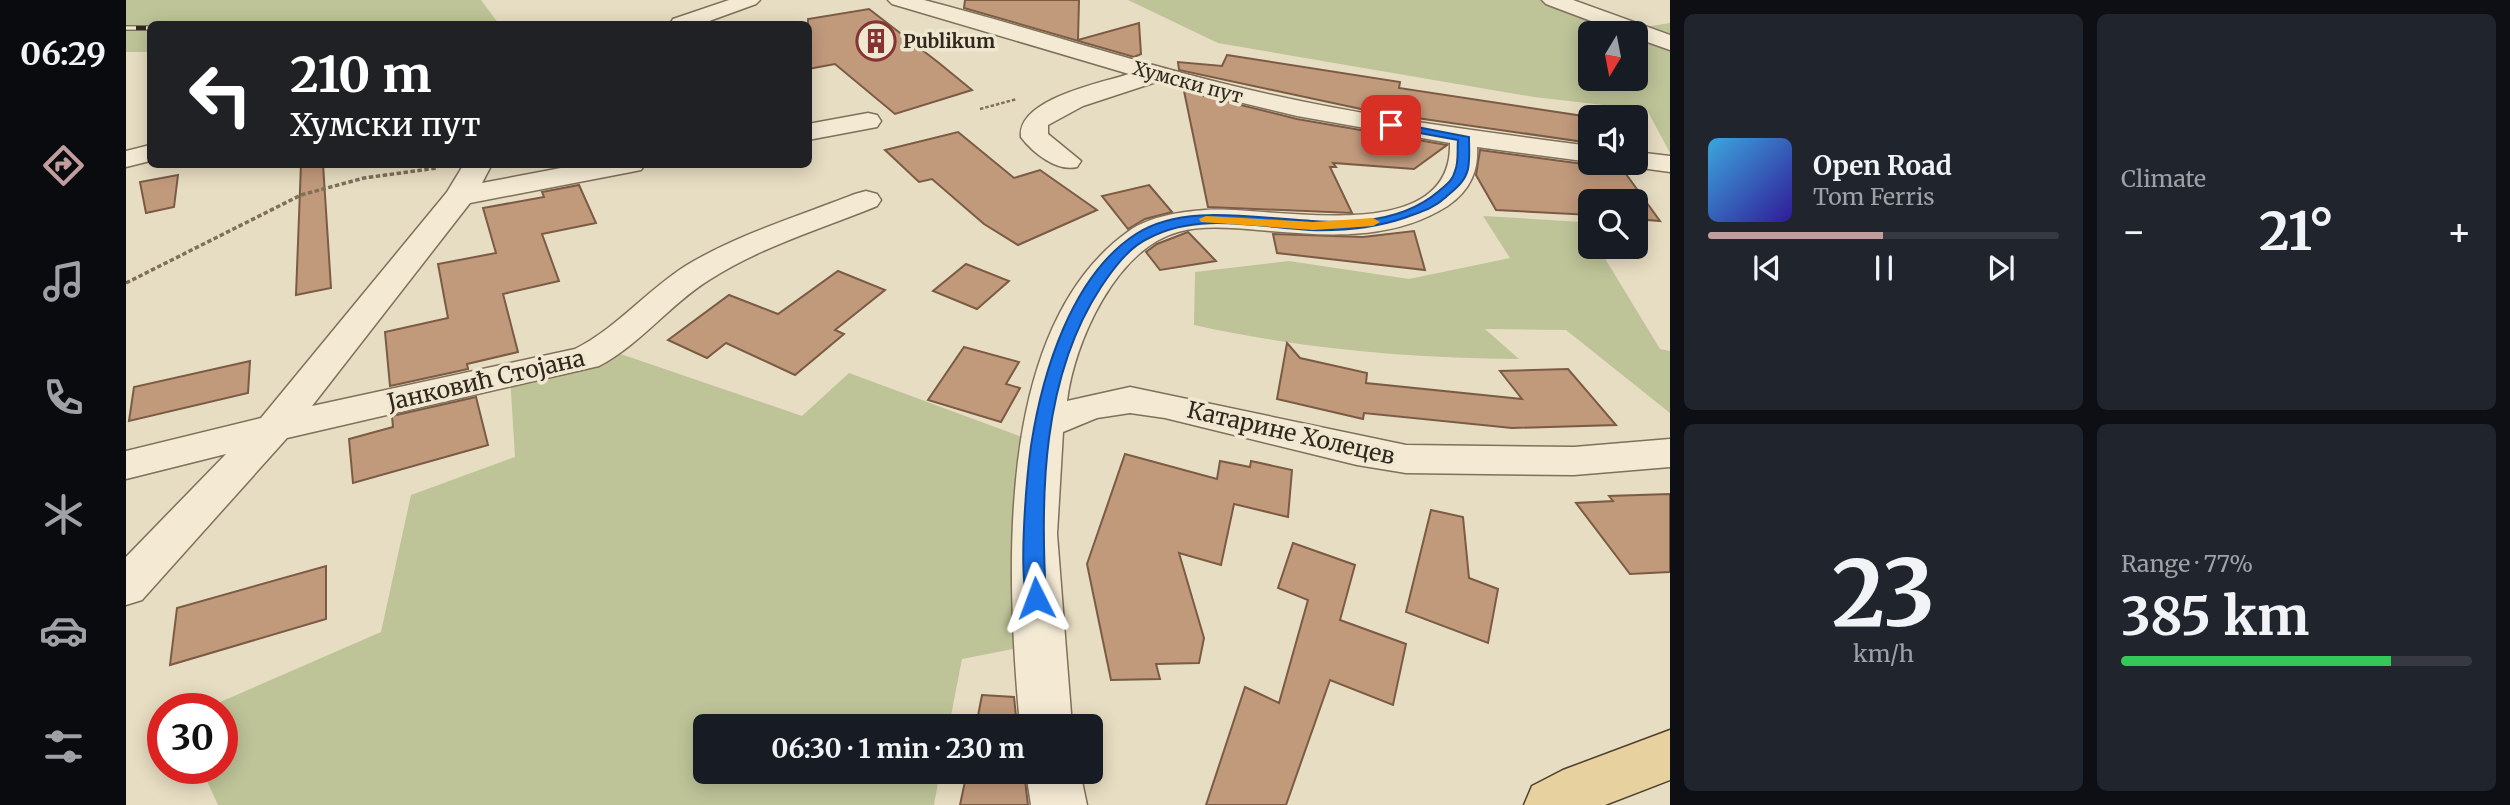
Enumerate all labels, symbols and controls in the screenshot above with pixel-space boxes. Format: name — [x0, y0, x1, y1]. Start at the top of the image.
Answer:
building icon: Publikum — [855, 20, 897, 62]
north arrow — [1578, 21, 1648, 91]
map controls — [1578, 21, 1648, 259]
place label: Publikum — [903, 29, 995, 53]
text: 06:29 — [20, 34, 106, 74]
text: 210 m — [290, 44, 431, 105]
icon: left — [175, 49, 266, 140]
street label: Хумски пут — [1130, 56, 1246, 108]
pin — [1361, 95, 1421, 155]
text: Хумски пут — [290, 105, 481, 145]
button: sound — [1578, 105, 1648, 175]
icon: arrive — [1372, 106, 1410, 144]
icon: directions — [39, 141, 88, 190]
text: Open Road — [1813, 149, 1952, 182]
text: Climate — [2121, 164, 2206, 193]
text: Tom Ferris — [1813, 182, 1935, 211]
button: search — [1578, 189, 1648, 259]
text: 21° — [2259, 199, 2334, 264]
text: − — [2121, 208, 2146, 255]
text: + — [2447, 208, 2472, 255]
icon: previous — [1748, 249, 1786, 287]
icon: pause — [1865, 249, 1903, 287]
icon: next — [1982, 249, 2020, 287]
icon: music — [39, 257, 88, 306]
street label: Јанковић Стојана — [383, 343, 587, 417]
icon: phone — [39, 373, 88, 422]
street label: Катарине Холецев — [1184, 395, 1398, 471]
icon: climate — [39, 490, 88, 539]
text: 23 — [1832, 536, 1935, 651]
text: Range · 77% — [2121, 549, 2253, 578]
position arrow — [999, 561, 1073, 635]
text: 385 km — [2121, 584, 2309, 649]
icon: car — [39, 606, 88, 655]
text: km/h — [1853, 639, 1914, 668]
speed limit sign: 30 — [147, 693, 238, 784]
icon: filters — [39, 722, 88, 771]
text: 06:30 · 1 min · 230 m — [771, 732, 1025, 765]

